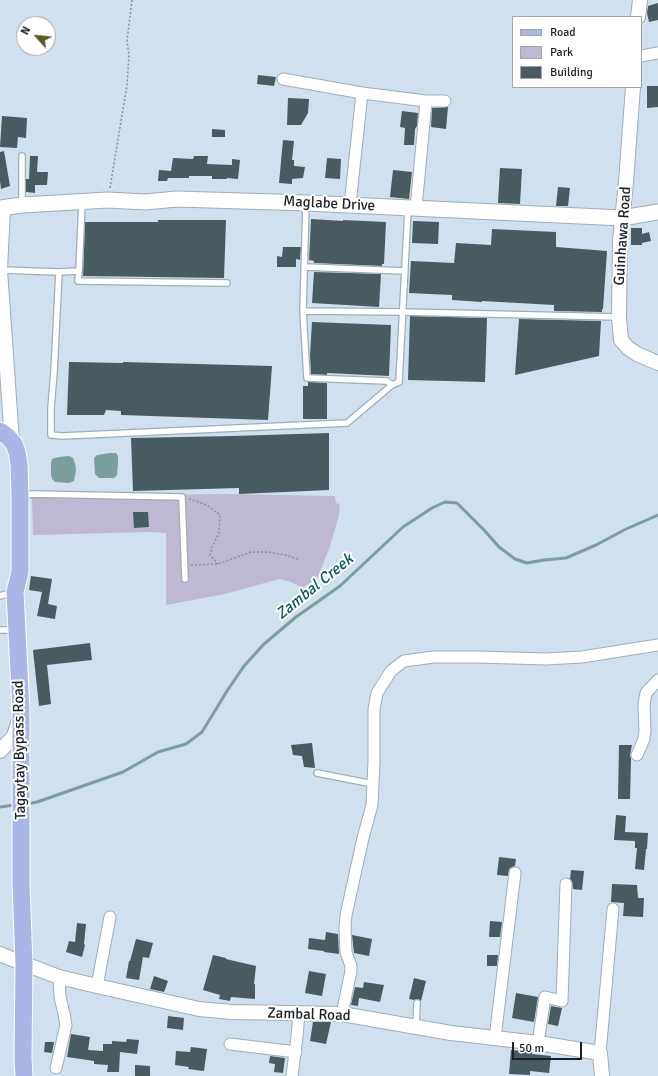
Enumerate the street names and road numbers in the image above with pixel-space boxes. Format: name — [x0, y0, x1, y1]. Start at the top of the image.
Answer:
street label: Guinhawa Road — [611, 186, 635, 286]
street label: Maglabe Drive — [283, 193, 375, 215]
street label: Tagaytay Bypass Road — [10, 680, 30, 820]
street label: Zambal Road — [267, 1005, 351, 1025]

